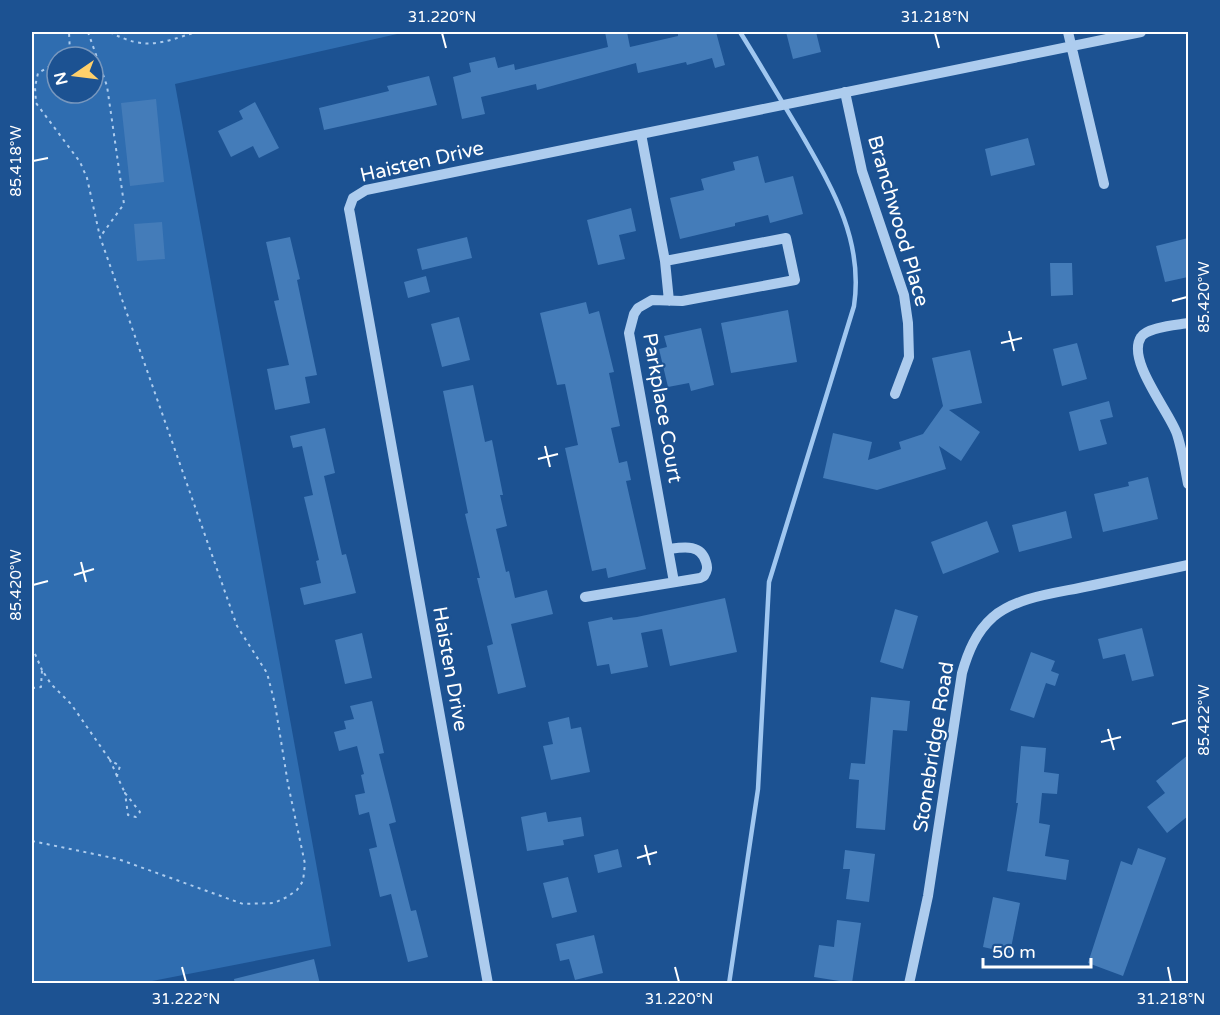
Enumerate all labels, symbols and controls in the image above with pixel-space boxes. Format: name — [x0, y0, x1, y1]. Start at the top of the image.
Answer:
text: 31.220°N — [408, 8, 476, 26]
text: 31.218°N — [901, 8, 969, 26]
north arrow — [45, 45, 105, 105]
text: N — [50, 70, 73, 87]
text: 85.418°W — [7, 125, 25, 197]
street label: Branchwood Place — [862, 133, 934, 309]
street label: Haisten Drive — [358, 136, 486, 188]
text: 85.420°W — [1195, 261, 1213, 333]
street label: Parkplace Court — [637, 331, 687, 485]
text: 85.420°W — [7, 549, 25, 621]
street label: Haisten Drive — [427, 605, 473, 733]
street label: Stonebridge Road — [909, 660, 959, 834]
text: 85.422°W — [1195, 684, 1213, 756]
scale bar — [983, 931, 1091, 969]
text: 50 m — [992, 941, 1036, 963]
text: 31.222°N — [152, 990, 220, 1008]
text: 31.220°N — [645, 990, 713, 1008]
text: 31.218°N — [1137, 990, 1205, 1008]

